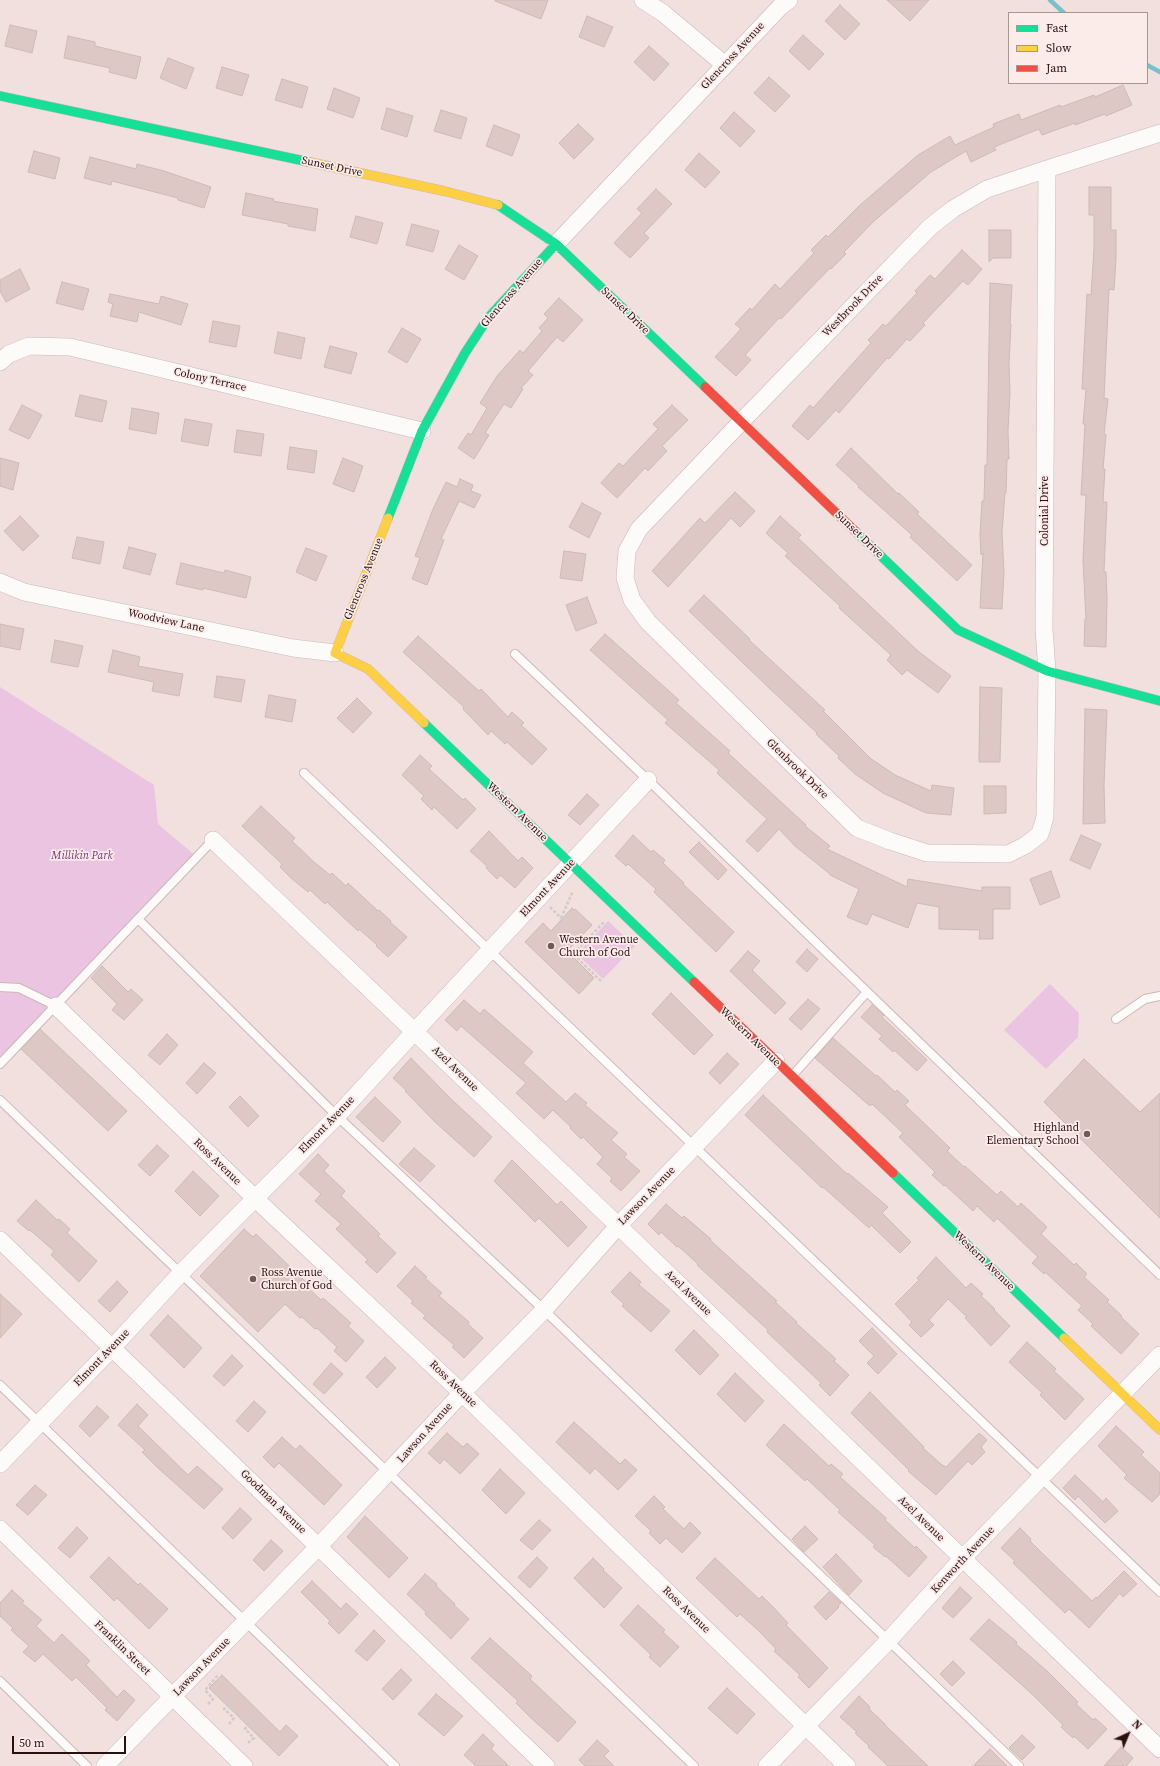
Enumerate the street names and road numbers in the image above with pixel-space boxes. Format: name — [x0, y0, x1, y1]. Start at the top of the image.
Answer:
street label: Glencross Avenue — [698, 20, 768, 92]
street label: Sunset Drive — [300, 154, 364, 180]
street label: Glencross Avenue — [478, 256, 546, 330]
street label: Westbrook Drive — [820, 272, 886, 340]
street label: Sunset Drive — [598, 285, 652, 337]
street label: Colony Terrace — [172, 365, 248, 395]
street label: Colonial Drive — [1038, 476, 1052, 546]
street label: Sunset Drive — [832, 509, 886, 561]
street label: Glencross Avenue — [342, 536, 386, 622]
street label: Woodview Lane — [127, 606, 205, 636]
street label: Glenbrook Drive — [763, 736, 831, 802]
street label: Western Avenue — [484, 780, 550, 844]
street label: Elmont Avenue — [518, 856, 578, 920]
street label: Western Avenue — [717, 1005, 783, 1069]
street label: Azel Avenue — [429, 1043, 481, 1095]
street label: Elmont Avenue — [296, 1094, 358, 1156]
street label: Ross Avenue — [190, 1136, 244, 1188]
street label: Lawson Avenue — [616, 1164, 678, 1228]
street label: Western Avenue — [951, 1229, 1017, 1293]
street label: Azel Avenue — [662, 1267, 714, 1319]
street label: Elmont Avenue — [71, 1327, 133, 1389]
street label: Ross Avenue — [426, 1358, 480, 1410]
street label: Lawson Avenue — [395, 1400, 455, 1466]
street label: Goodman Avenue — [237, 1467, 309, 1537]
street label: Azel Avenue — [895, 1493, 947, 1545]
street label: Kenworth Avenue — [929, 1524, 997, 1596]
street label: Ross Avenue — [659, 1584, 713, 1636]
street label: Franklin Street — [91, 1618, 153, 1678]
street label: Lawson Avenue — [171, 1635, 233, 1699]

